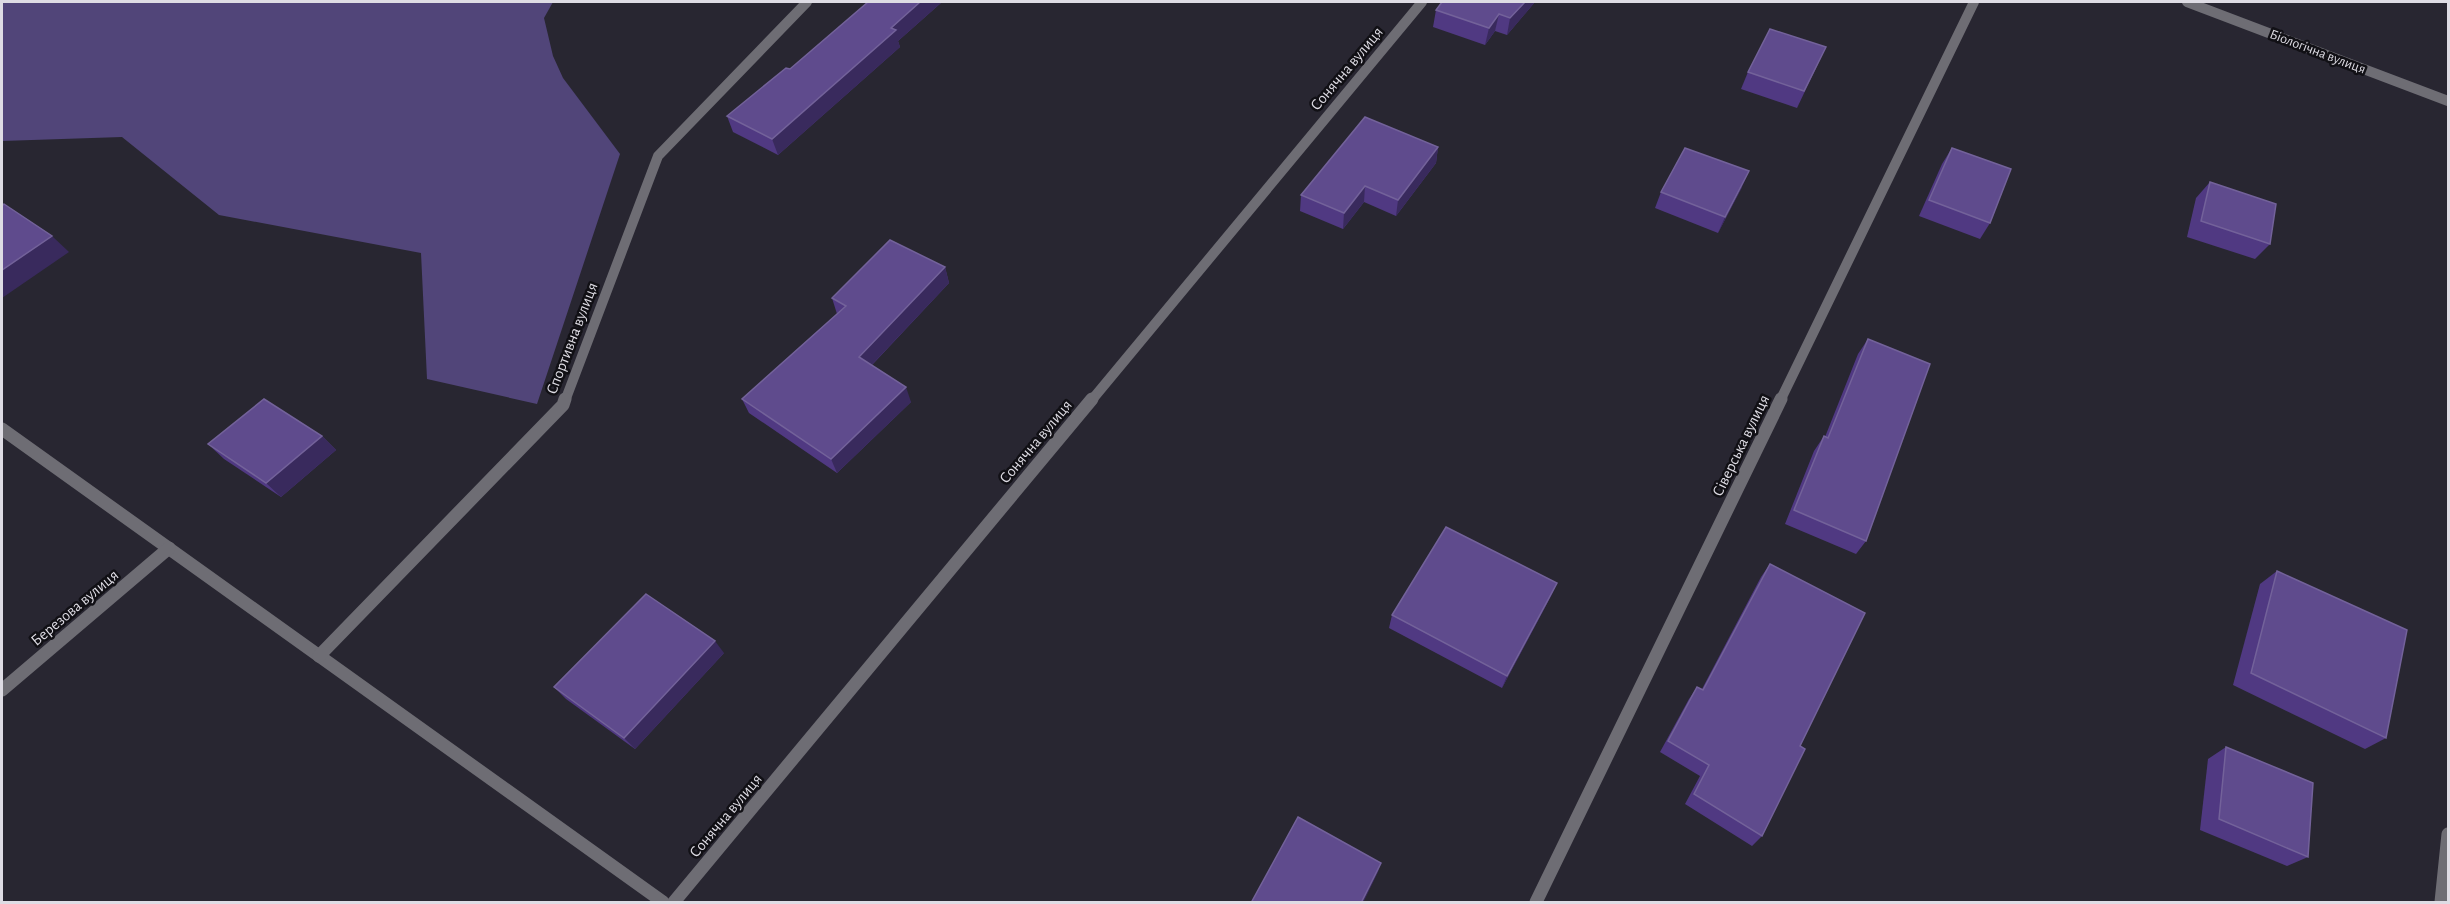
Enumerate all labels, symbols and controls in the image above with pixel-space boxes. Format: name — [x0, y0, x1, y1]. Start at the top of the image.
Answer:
street label: Сонячна вулиця — [1307, 24, 1387, 114]
street label: Біологічна вулиця — [2268, 27, 2368, 77]
street label: Спортивна вулиця — [543, 280, 601, 397]
street label: Сіверська вулиця — [1709, 392, 1773, 499]
street label: Сонячна вулиця — [996, 397, 1076, 487]
street label: Березова вулиця — [28, 567, 122, 650]
street label: Сонячна вулиця — [686, 771, 766, 861]

